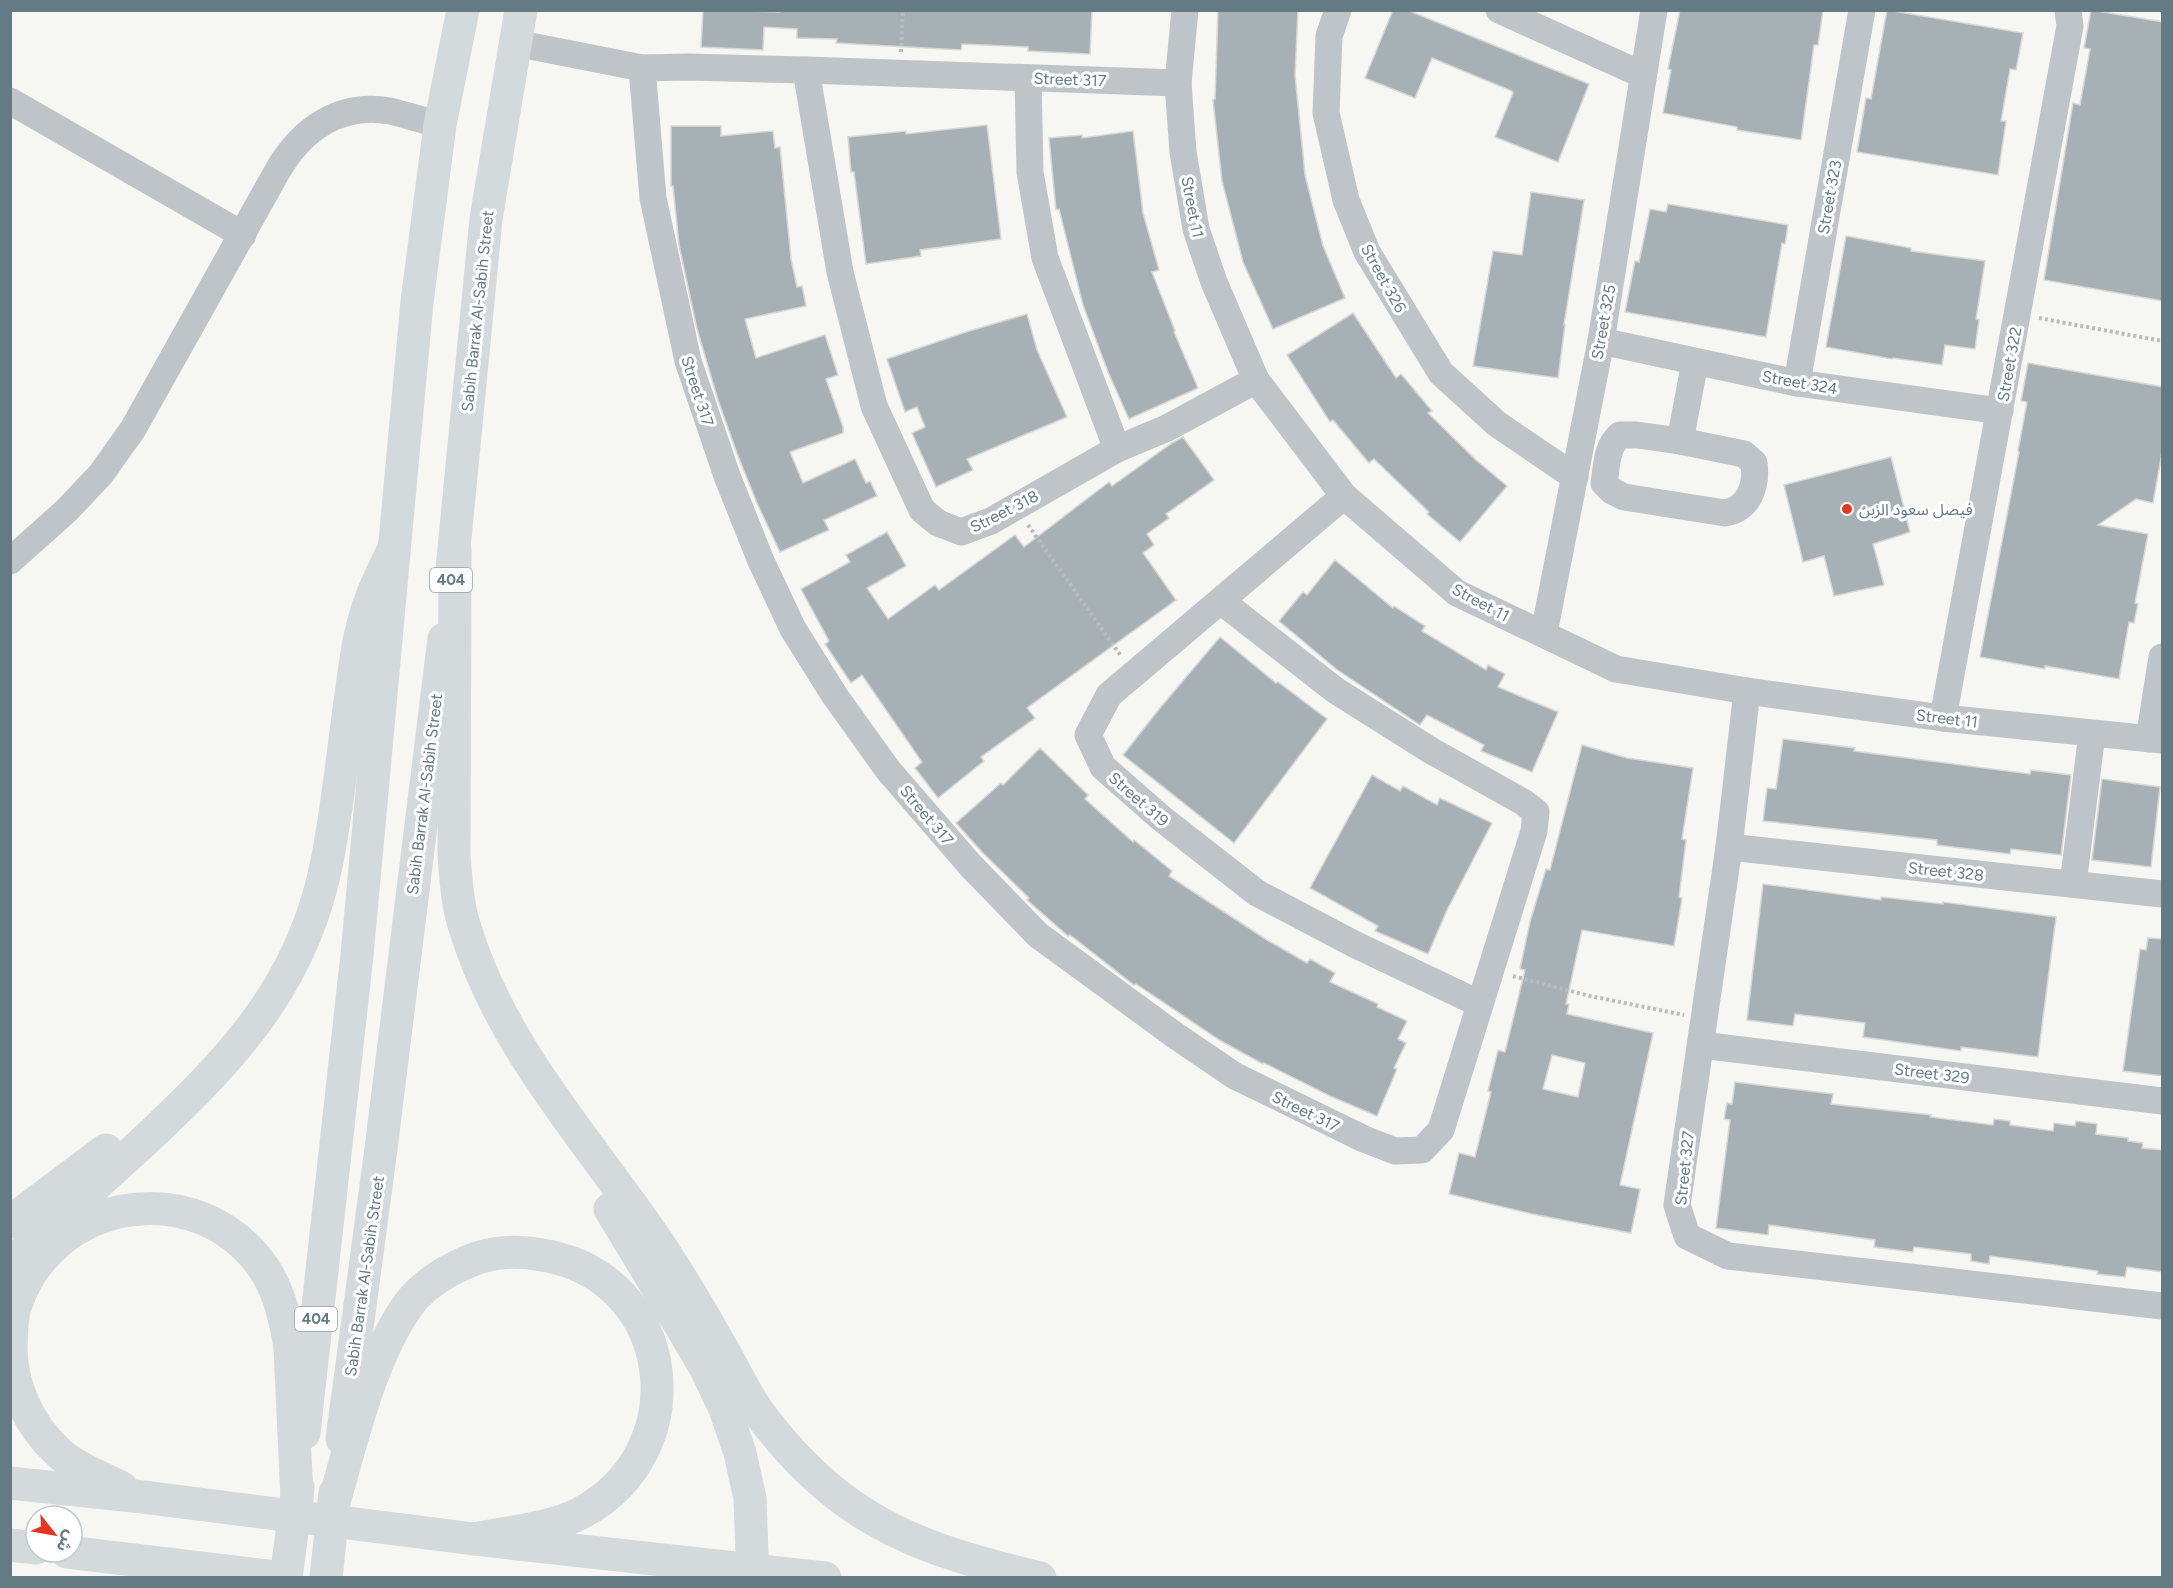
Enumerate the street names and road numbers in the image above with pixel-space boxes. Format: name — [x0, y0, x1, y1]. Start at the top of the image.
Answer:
street label: Street 317 — [1033, 69, 1107, 90]
street label: Street 323 — [1814, 158, 1845, 236]
street label: Street 11 — [1177, 175, 1208, 239]
street label: Sabih Barrak Al-Sabih Street — [457, 209, 498, 413]
street label: Street 326 — [1357, 241, 1410, 316]
street label: Street 325 — [1588, 283, 1619, 361]
street label: Street 322 — [1994, 325, 2025, 403]
street label: Street 317 — [677, 354, 718, 429]
street label: Street 324 — [1761, 367, 1839, 398]
street label: Street 318 — [967, 486, 1041, 537]
road number: 404 — [430, 568, 472, 592]
street label: Street 11 — [1449, 580, 1513, 625]
street label: Sabih Barrak Al-Sabih Street — [403, 692, 446, 896]
street label: Street 11 — [1915, 705, 1979, 732]
street label: Street 319 — [1105, 768, 1172, 831]
street label: Street 317 — [896, 781, 958, 850]
street label: Street 328 — [1907, 858, 1985, 885]
street label: Street 329 — [1893, 1059, 1971, 1088]
street label: Street 317 — [1269, 1087, 1343, 1136]
street label: Street 327 — [1671, 1129, 1698, 1206]
street label: Sabih Barrak Al-Sabih Street — [341, 1175, 388, 1378]
road number: 404 — [295, 1307, 337, 1331]

